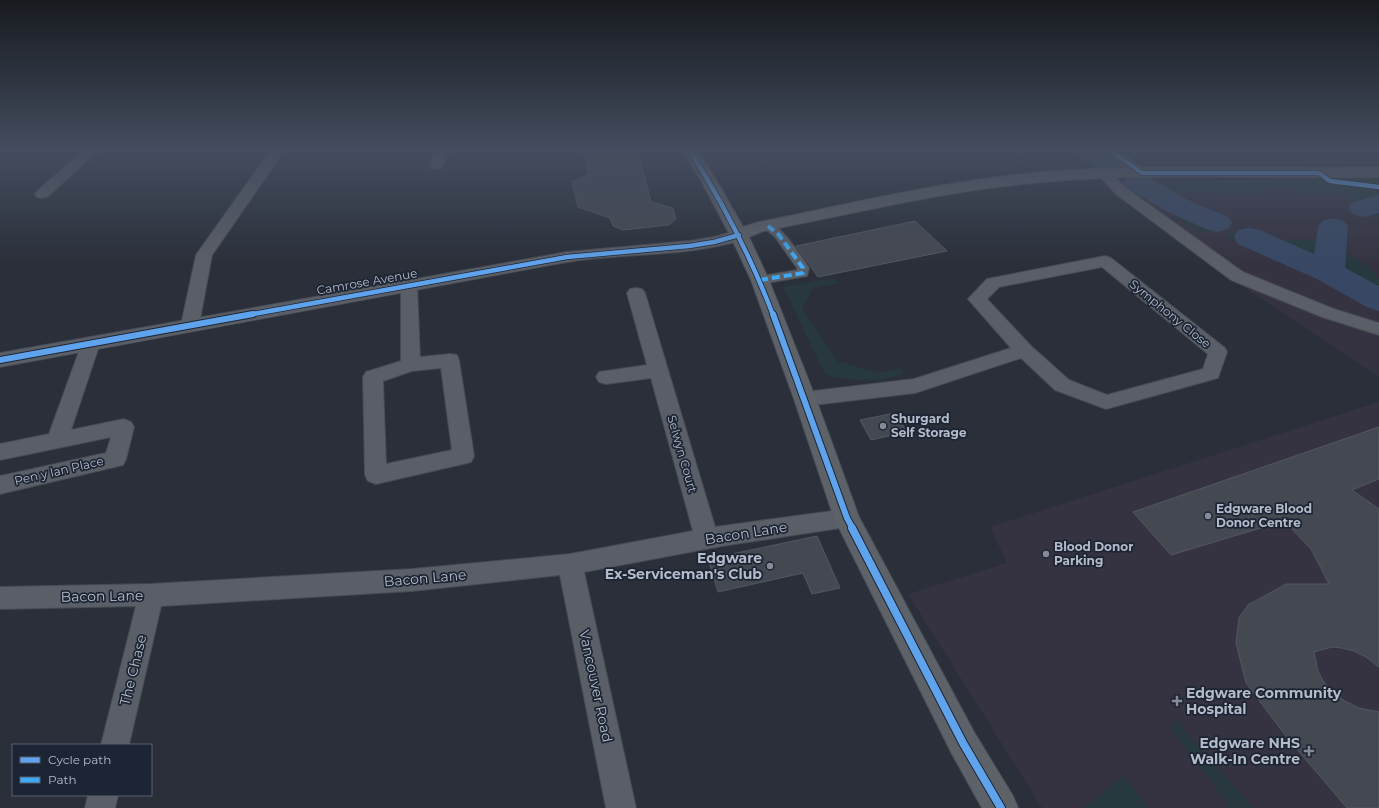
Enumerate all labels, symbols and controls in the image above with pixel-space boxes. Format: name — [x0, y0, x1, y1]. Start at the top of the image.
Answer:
street label: Camrose Avenue — [315, 265, 418, 298]
street label: Symphony Close — [1127, 276, 1214, 351]
place label: Shurgard Self Storage — [891, 411, 967, 440]
street label: Selwyn Court — [664, 413, 701, 494]
marker: Shurgard Self Storage — [878, 421, 888, 431]
street label: Pen y lan Place — [13, 453, 105, 488]
place label: Edgware Blood Donor Centre — [1216, 501, 1312, 530]
marker: Edgware Blood Donor Centre — [1203, 511, 1213, 521]
street label: Bacon Lane — [704, 518, 788, 548]
place label: Blood Donor Parking — [1054, 539, 1133, 568]
place label: Edgware Ex-Serviceman's Club — [605, 549, 762, 583]
marker: Blood Donor Parking — [1041, 549, 1051, 559]
marker: Edgware Ex-Serviceman's Club — [765, 561, 775, 571]
street label: Bacon Lane — [383, 565, 467, 591]
street label: Bacon Lane — [60, 586, 144, 606]
street label: Vancouver Road — [575, 628, 617, 744]
street label: The Chase — [115, 633, 151, 707]
place label: Edgware Community Hospital — [1186, 684, 1342, 718]
marker: Edgware Community Hospital — [1171, 695, 1183, 707]
place label: Edgware NHS Walk-In Centre — [1190, 734, 1300, 768]
legend — [12, 744, 152, 796]
marker: Edgware NHS Walk-In Centre — [1303, 745, 1315, 757]
text: Cycle path — [48, 752, 111, 767]
text: Path — [48, 772, 77, 787]

